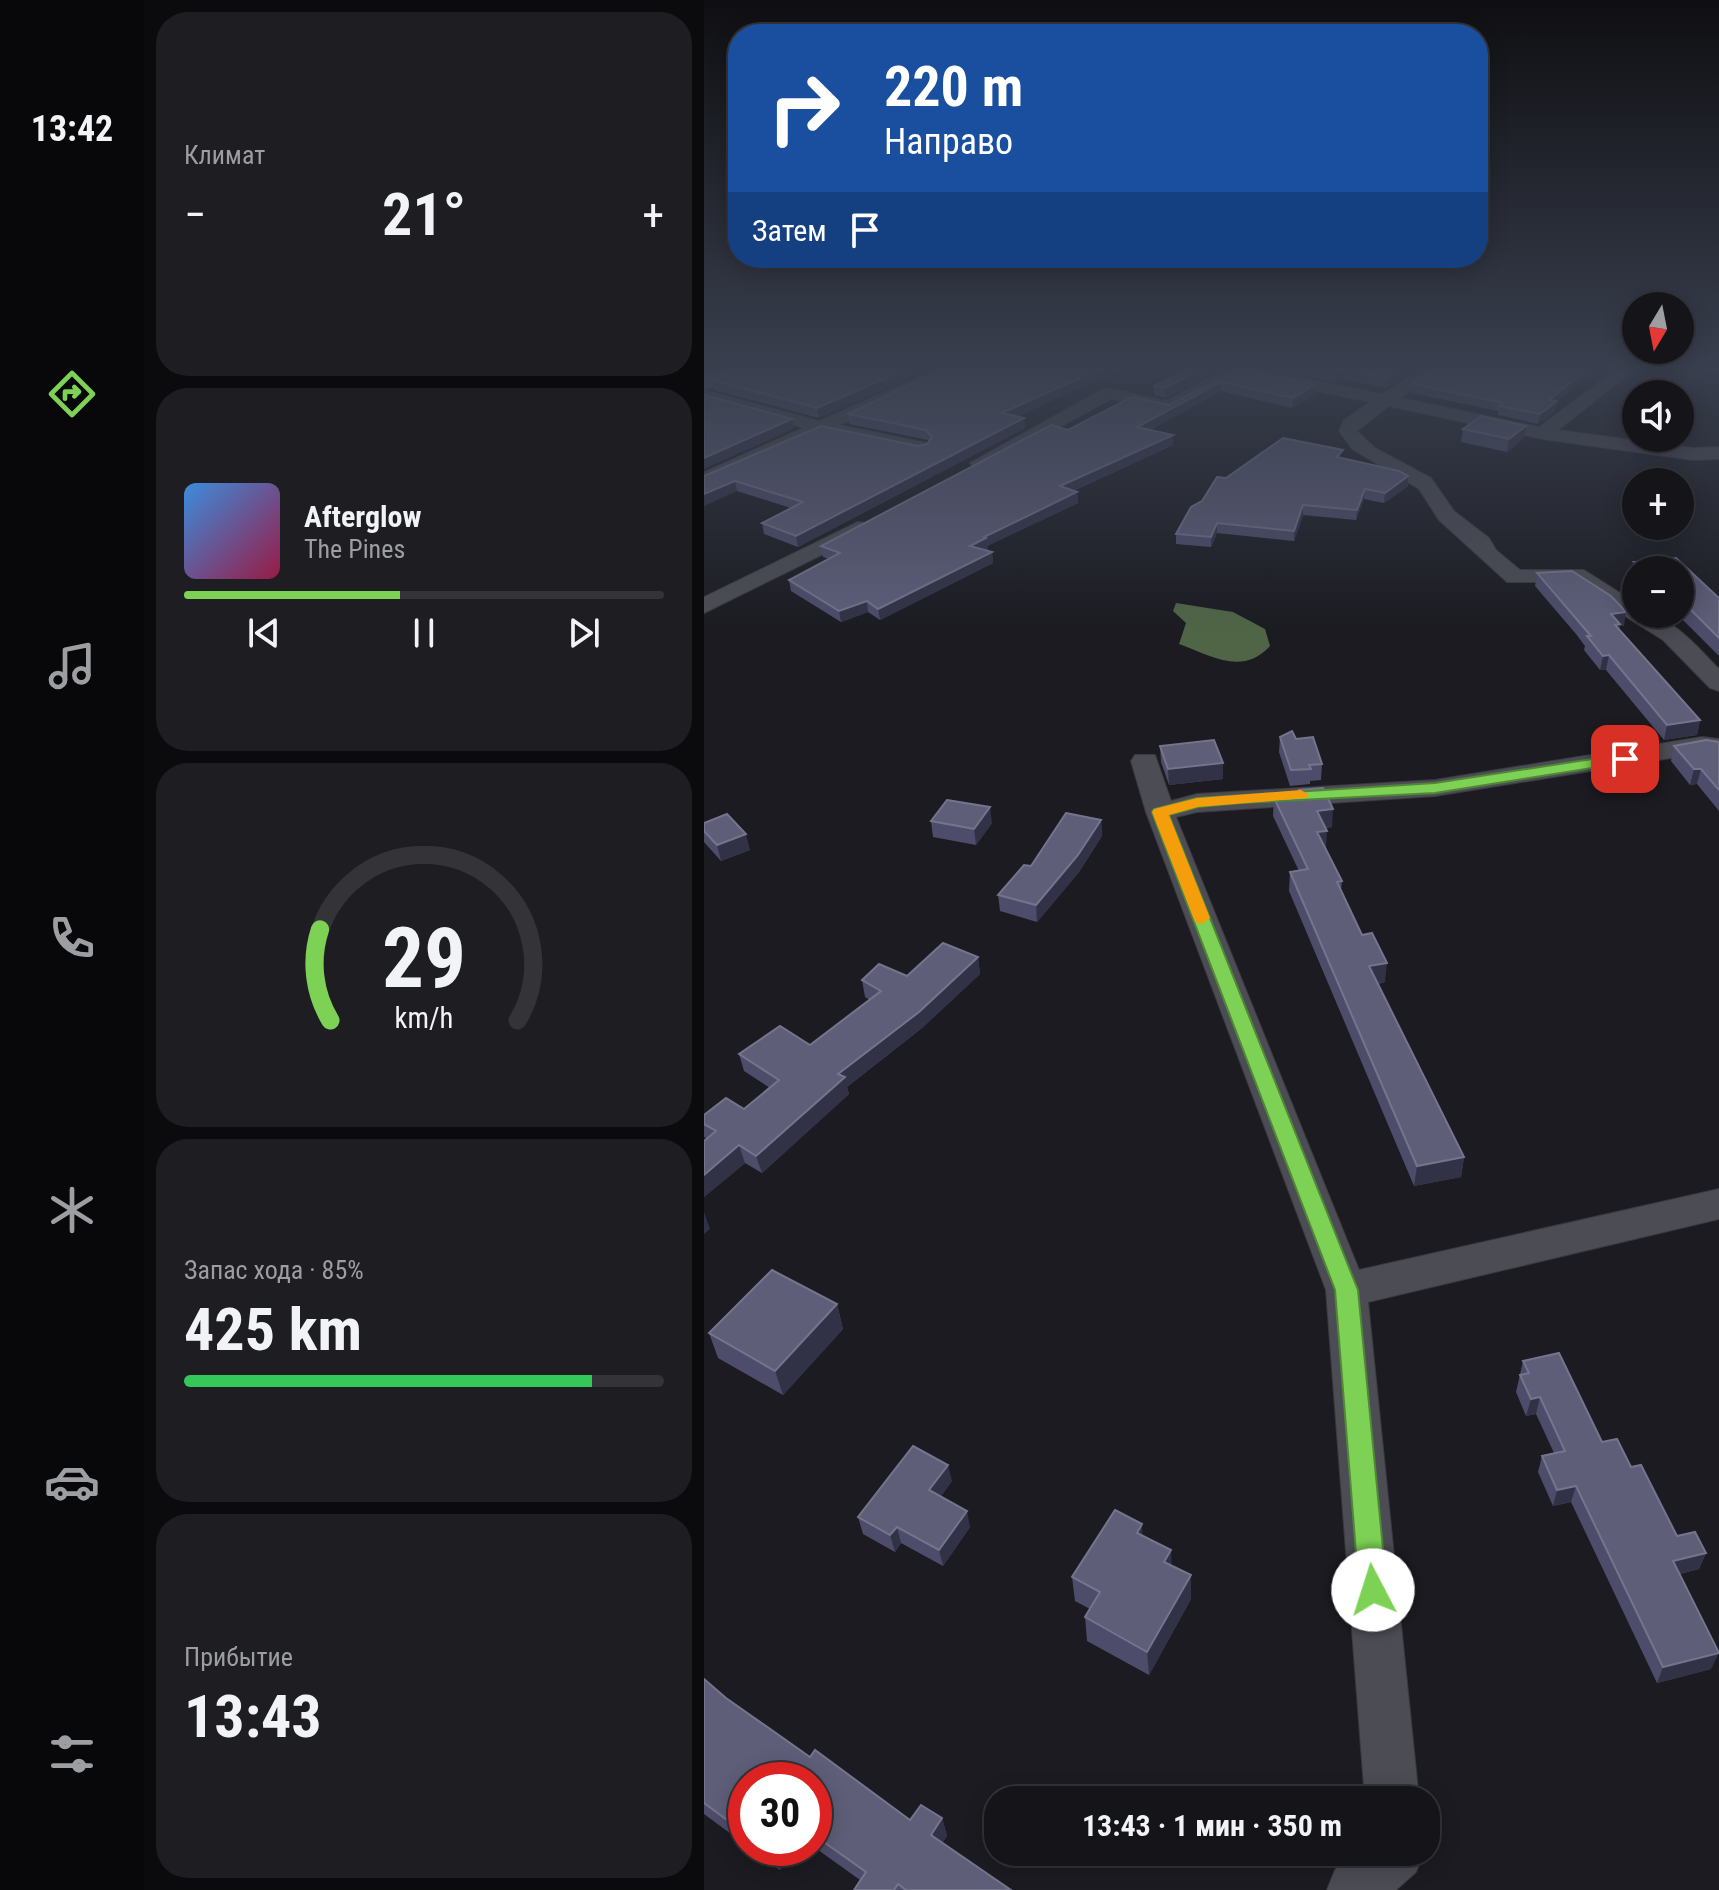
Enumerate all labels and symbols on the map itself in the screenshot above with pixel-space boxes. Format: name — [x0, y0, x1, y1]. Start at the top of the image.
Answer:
north arrow — [1622, 292, 1694, 364]
pin — [1591, 725, 1659, 793]
position arrow — [1331, 1548, 1415, 1632]
speed limit sign: 30 — [728, 1762, 832, 1866]

